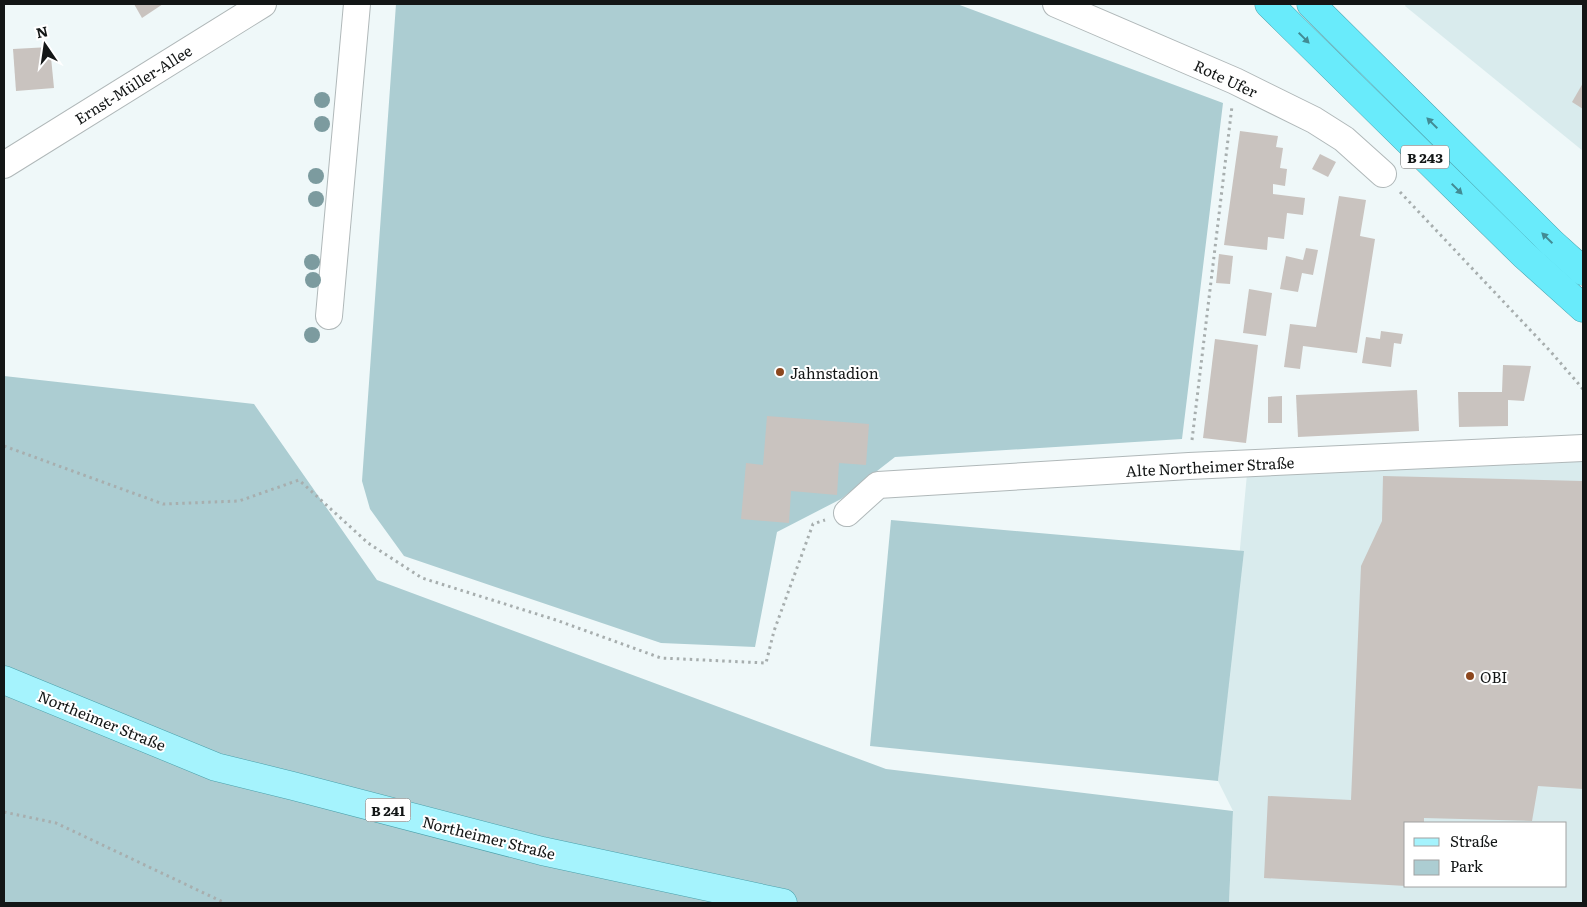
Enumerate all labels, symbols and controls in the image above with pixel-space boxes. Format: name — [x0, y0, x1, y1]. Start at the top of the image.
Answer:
north arrow — [20, 20, 70, 70]
text: N — [34, 20, 50, 42]
one-way arrow — [1298, 32, 1310, 44]
street label: Ernst-Müller-Allee — [70, 39, 196, 129]
street label: Rote Ufer — [1190, 53, 1262, 103]
one-way arrow — [1426, 117, 1438, 129]
road number: B 243 — [1401, 146, 1449, 168]
one-way arrow — [1451, 183, 1463, 195]
one-way arrow — [1542, 232, 1554, 244]
place label: Jahnstadion — [790, 361, 879, 384]
marker: Jahnstadion — [774, 366, 786, 378]
street label: Alte Northeimer Straße — [1125, 450, 1295, 482]
place label: OBI — [1480, 665, 1507, 688]
marker: OBI — [1464, 670, 1476, 682]
street label: Northeimer Straße — [35, 684, 170, 756]
road number: B 241 — [366, 798, 410, 822]
street label: Northeimer Straße — [420, 809, 558, 865]
legend — [1404, 822, 1567, 887]
text: Straße — [1450, 829, 1498, 852]
text: Park — [1450, 854, 1484, 877]

